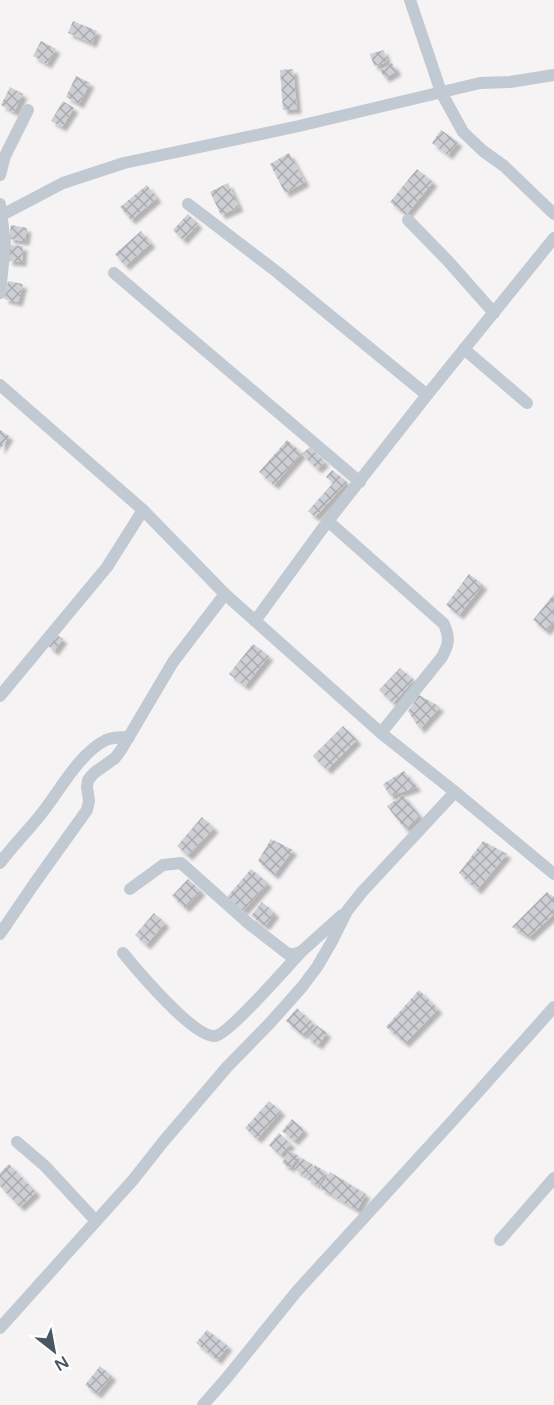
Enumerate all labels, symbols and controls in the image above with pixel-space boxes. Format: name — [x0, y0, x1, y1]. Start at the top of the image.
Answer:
north arrow — [24, 1321, 84, 1381]
text: N — [51, 1351, 72, 1375]

